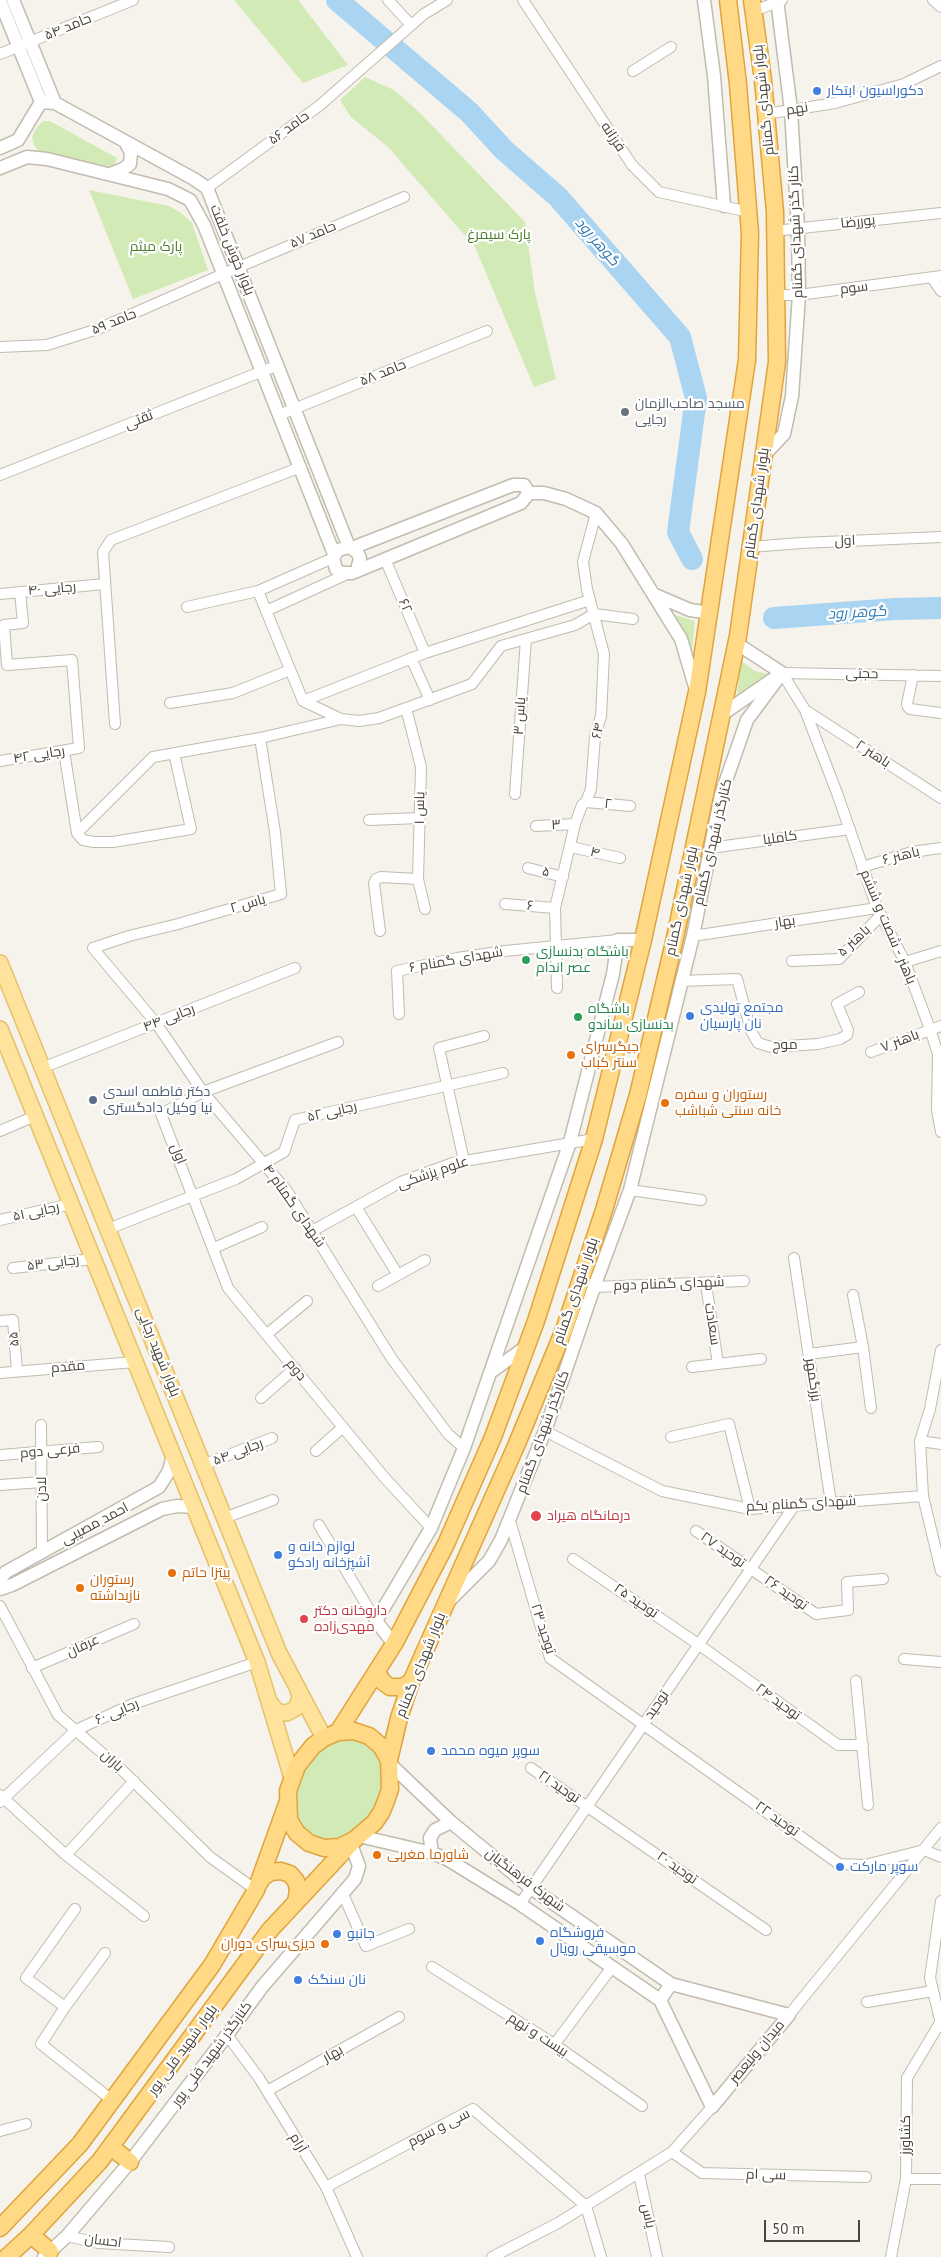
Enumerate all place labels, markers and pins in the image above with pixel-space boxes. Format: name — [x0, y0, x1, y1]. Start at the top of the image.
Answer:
place label: دکوراسیون ابتکار — [827, 83, 924, 99]
marker: دکوراسیون ابتکار — [811, 85, 823, 97]
place label: مسجد صاحب‌الزمان رجایی — [635, 396, 745, 428]
marker: مسجد صاحب‌الزمان رجایی — [619, 406, 631, 418]
place label: باشگاه بدنسازی عصر اندام — [536, 944, 629, 976]
marker: باشگاه بدنسازی عصر اندام — [520, 954, 532, 966]
place label: مجتمع تولیدی نان پارسیان — [700, 1000, 783, 1032]
place label: باشگاه بدنسازی ساندو — [588, 1001, 674, 1034]
marker: مجتمع تولیدی نان پارسیان — [684, 1010, 696, 1022]
marker: باشگاه بدنسازی ساندو — [572, 1011, 584, 1023]
place label: جیگرسرای سنتر کباب — [581, 1039, 639, 1072]
marker: جیگرسرای سنتر کباب — [565, 1049, 577, 1061]
place label: دکتر فاطمه اسدی نیا وکیل دادگستری — [103, 1084, 212, 1116]
place label: رستوران و سفره خانه سنتی شباشب — [675, 1087, 781, 1120]
marker: دکتر فاطمه اسدی نیا وکیل دادگستری — [87, 1094, 99, 1106]
marker: رستوران و سفره خانه سنتی شباشب — [659, 1097, 671, 1109]
place label: درمانگاه هیراد — [547, 1508, 630, 1524]
marker: درمانگاه هیراد — [529, 1509, 543, 1523]
place label: لوازم خانه و آشپزخانه رادکو — [288, 1539, 370, 1571]
marker: لوازم خانه و آشپزخانه رادکو — [272, 1549, 284, 1561]
place label: پیتزا حاتم — [182, 1565, 231, 1581]
marker: پیتزا حاتم — [166, 1567, 178, 1579]
place label: رستوران نازبداشته — [90, 1572, 140, 1604]
marker: رستوران نازبداشته — [74, 1582, 86, 1594]
place label: داروخانه دکتر مهدی‌زاده — [314, 1603, 387, 1635]
marker: داروخانه دکتر مهدی‌زاده — [298, 1613, 310, 1625]
place label: سوپر میوه محمد — [441, 1743, 540, 1759]
marker: سوپر میوه محمد — [425, 1745, 437, 1757]
place label: شاورما مغربی — [387, 1847, 469, 1863]
marker: شاورما مغربی — [371, 1849, 383, 1861]
place label: سوپر مارکت — [850, 1859, 918, 1875]
marker: سوپر مارکت — [834, 1861, 846, 1873]
place label: فروشگاه موسیقی رویال — [550, 1925, 636, 1958]
place label: جانبو — [347, 1926, 375, 1942]
marker: جانبو — [331, 1928, 343, 1940]
marker: فروشگاه موسیقی رویال — [534, 1935, 546, 1947]
place label: دیزی‌سرای دوران — [221, 1936, 315, 1952]
marker: دیزی‌سرای دوران — [319, 1938, 331, 1950]
place label: نان سنگک — [308, 1972, 366, 1988]
marker: نان سنگک — [292, 1974, 304, 1986]

